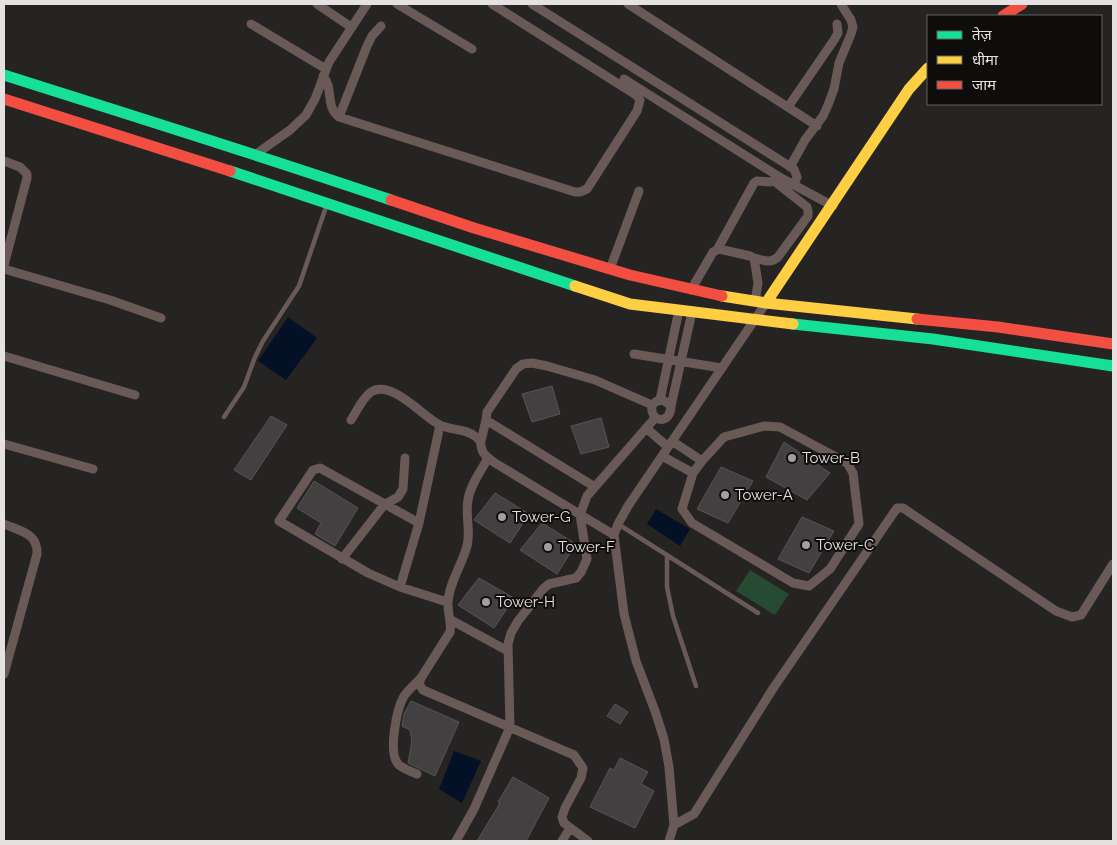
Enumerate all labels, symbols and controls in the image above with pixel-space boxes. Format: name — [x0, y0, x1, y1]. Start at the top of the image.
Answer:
legend — [927, 15, 1102, 105]
text: तेज़ — [972, 26, 993, 44]
text: धीमा — [972, 51, 999, 69]
text: जाम — [972, 76, 997, 94]
place label: Tower-B — [802, 449, 860, 467]
marker: Tower-B — [786, 452, 798, 464]
place label: Tower-A — [735, 486, 793, 504]
marker: Tower-A — [719, 489, 731, 501]
place label: Tower-G — [512, 508, 571, 526]
marker: Tower-G — [496, 511, 508, 523]
place label: Tower-C — [816, 536, 874, 554]
place label: Tower-F — [558, 538, 615, 556]
marker: Tower-C — [800, 539, 812, 551]
marker: Tower-F — [542, 541, 554, 553]
place label: Tower-H — [496, 593, 555, 611]
marker: Tower-H — [480, 596, 492, 608]

